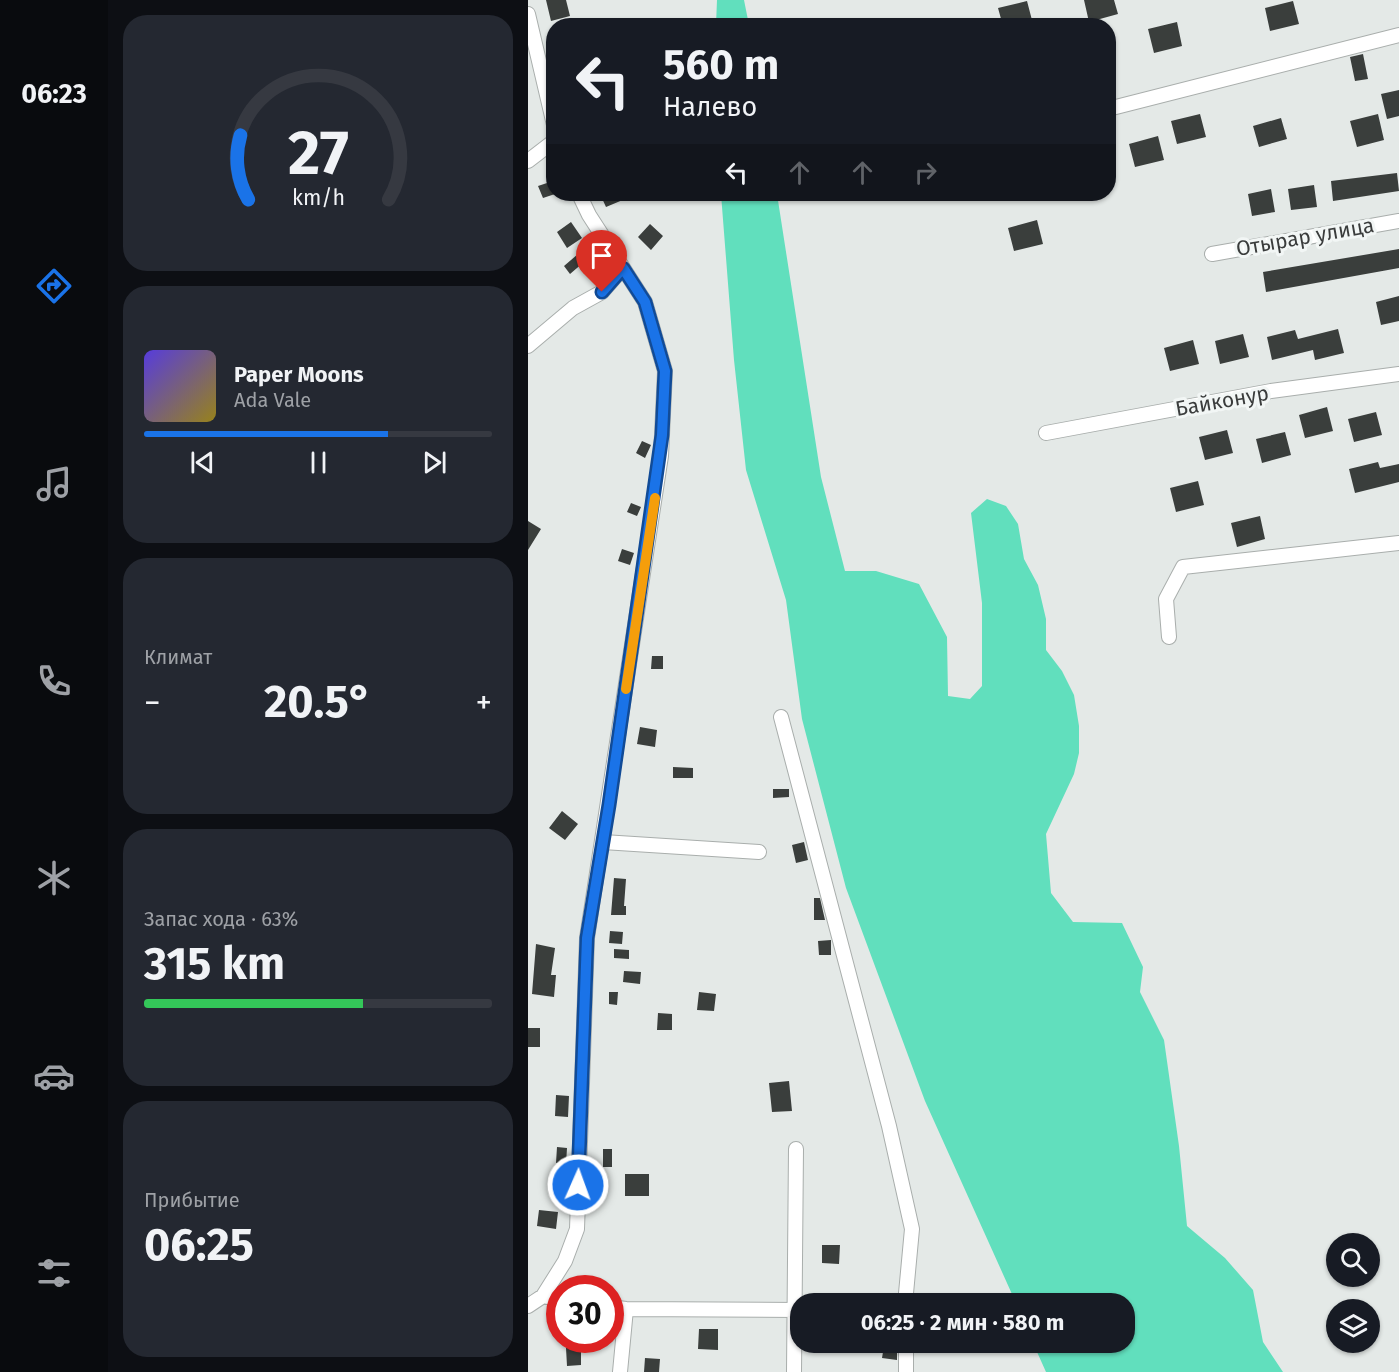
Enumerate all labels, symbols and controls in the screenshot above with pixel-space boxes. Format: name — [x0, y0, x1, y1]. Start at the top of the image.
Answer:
text: 560 m — [663, 40, 779, 90]
icon: left — [564, 42, 642, 120]
text: 06:23 — [21, 78, 87, 110]
text: Налево — [663, 91, 757, 123]
text: 27 — [288, 116, 348, 191]
icon: left — [720, 156, 753, 189]
icon: ahead — [783, 156, 816, 189]
icon: ahead — [846, 156, 879, 189]
icon: right — [909, 156, 942, 189]
text: km/h — [291, 186, 345, 212]
street label: Отырар улица — [1234, 212, 1376, 262]
pin — [576, 230, 627, 292]
icon: arrive — [585, 239, 618, 272]
icon: directions — [33, 265, 75, 307]
text: Paper Moons — [234, 361, 364, 388]
street label: Байконур — [1173, 380, 1271, 422]
text: Ada Vale — [234, 388, 311, 412]
icon: previous — [186, 446, 219, 479]
icon: pause — [302, 446, 335, 479]
icon: next — [418, 446, 451, 479]
icon: music — [33, 463, 75, 505]
text: Климат — [144, 645, 212, 669]
icon: phone — [33, 660, 75, 702]
text: 20.5° — [264, 675, 372, 729]
text: − — [144, 683, 161, 723]
text: + — [476, 683, 492, 723]
icon: climate — [33, 857, 75, 899]
text: Запас хода · 63% — [144, 907, 298, 931]
text: 315 km — [144, 937, 285, 991]
icon: car — [33, 1055, 75, 1097]
position arrow — [546, 1153, 610, 1217]
text: Прибытие — [144, 1188, 240, 1212]
text: 06:25 — [144, 1218, 254, 1272]
map controls — [1326, 1233, 1380, 1353]
button: search — [1326, 1233, 1380, 1287]
icon: filters — [33, 1252, 75, 1294]
speed limit sign: 30 — [546, 1275, 624, 1353]
button: layers — [1326, 1299, 1380, 1353]
text: 06:25 · 2 мин · 580 m — [861, 1309, 1064, 1336]

